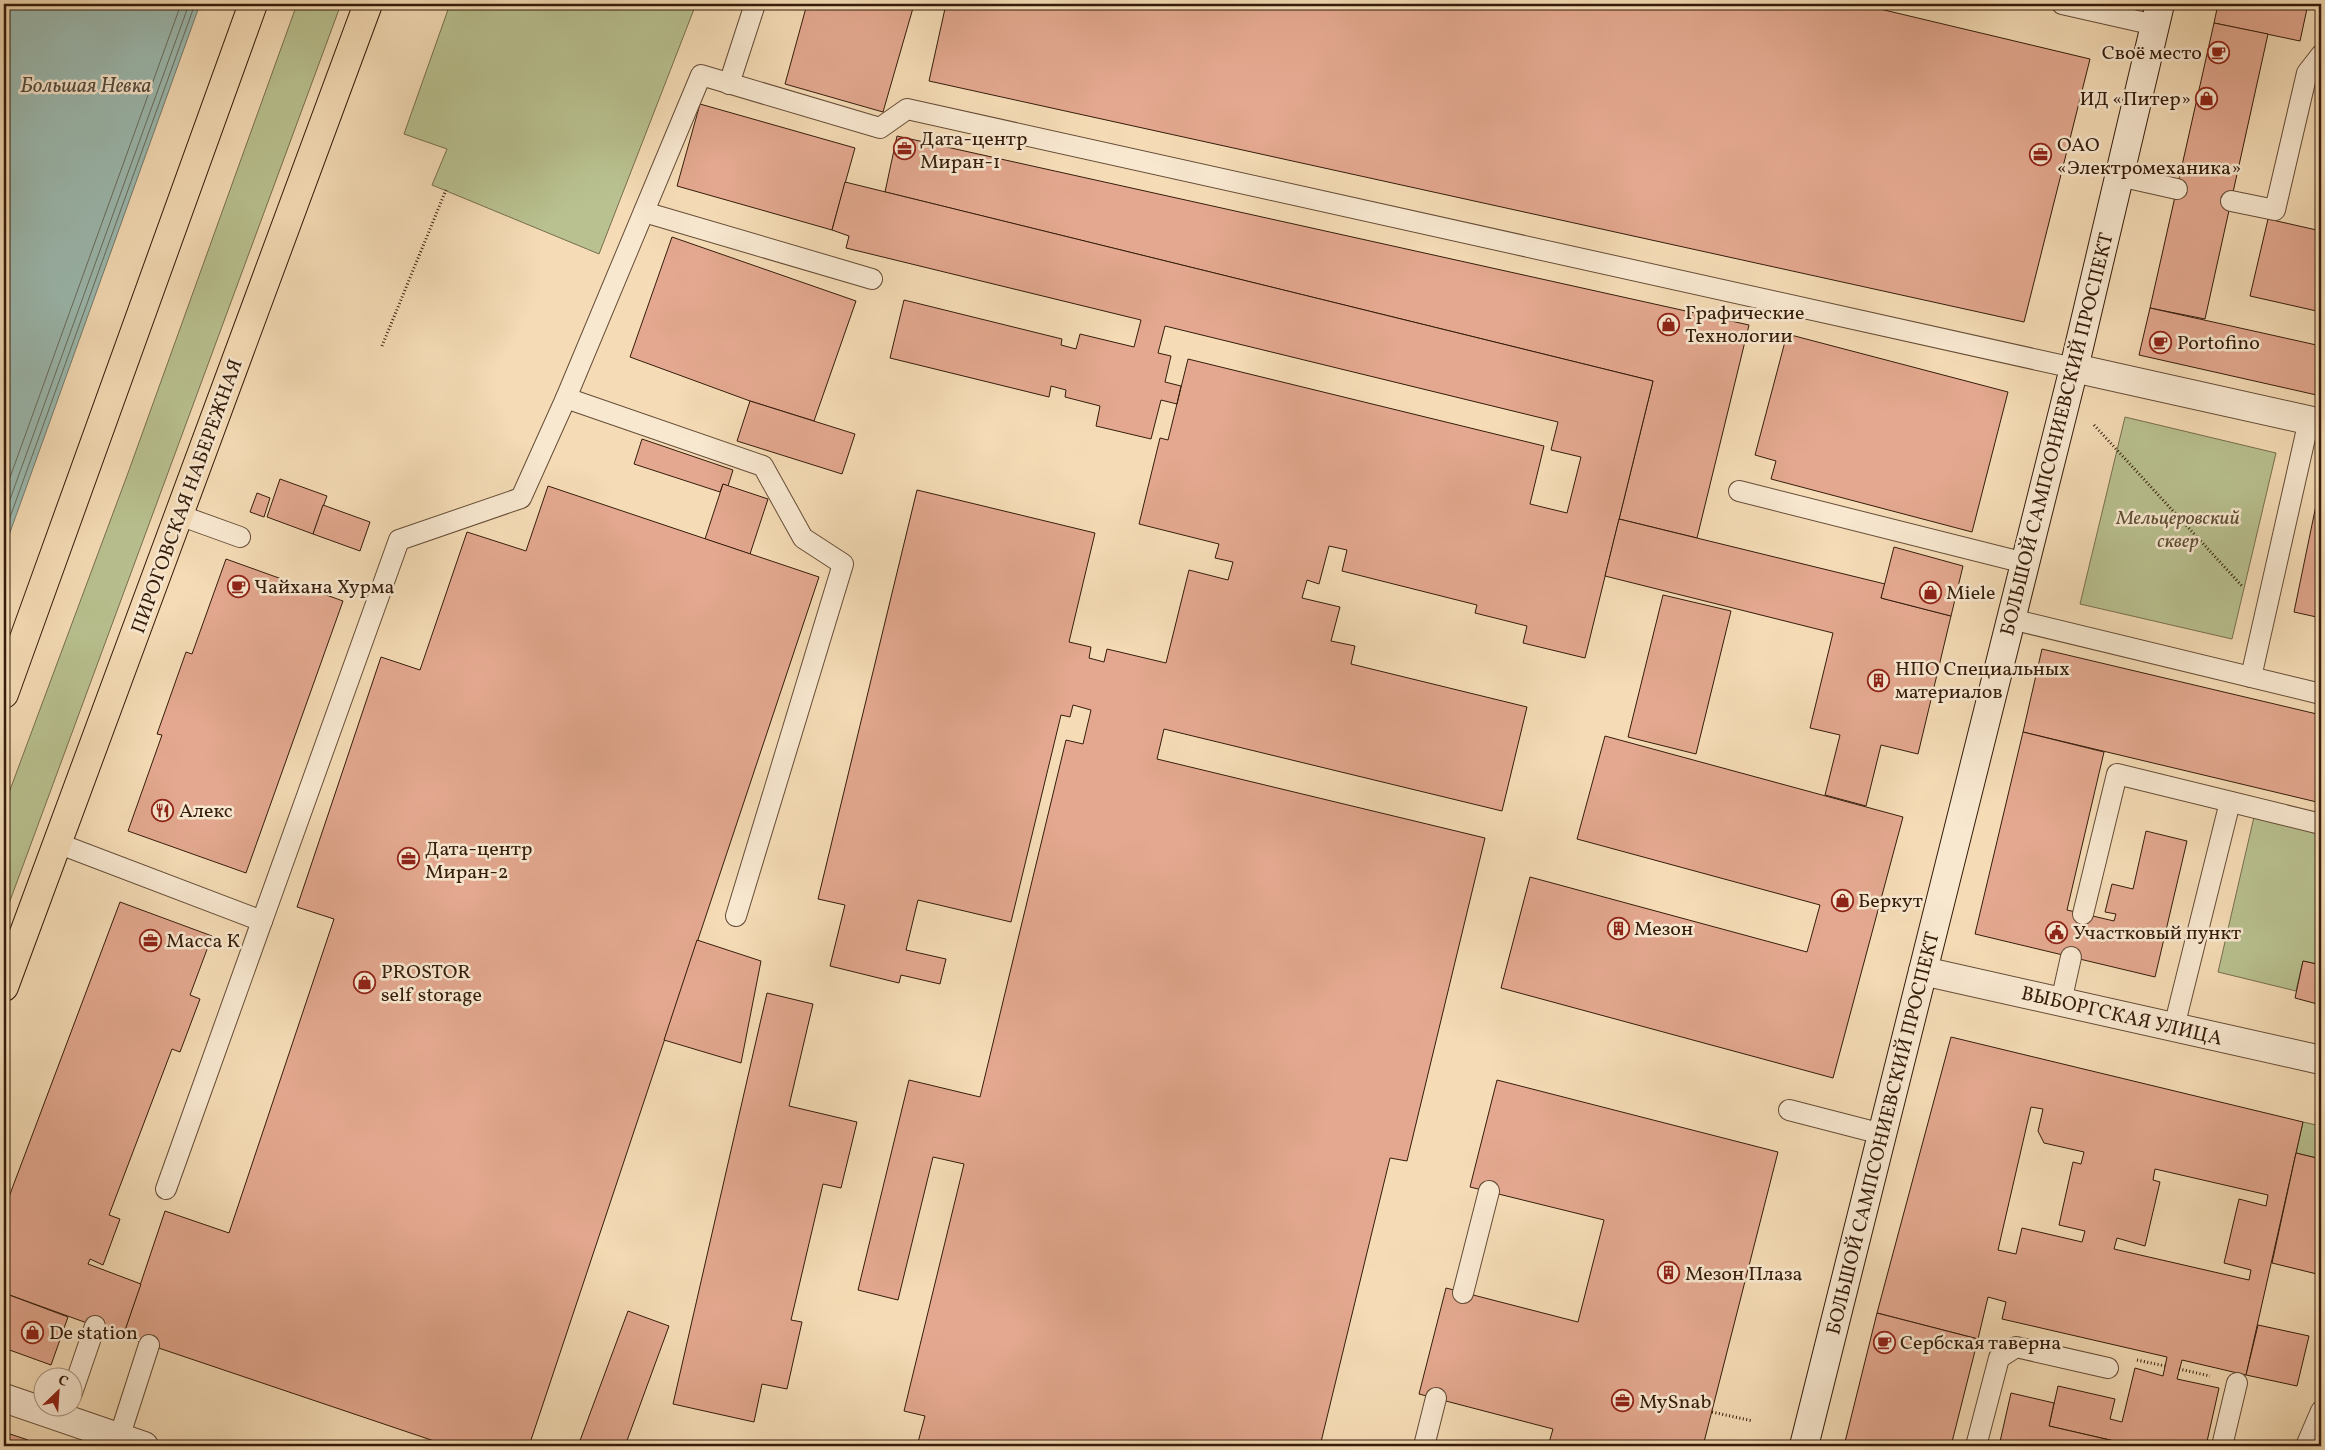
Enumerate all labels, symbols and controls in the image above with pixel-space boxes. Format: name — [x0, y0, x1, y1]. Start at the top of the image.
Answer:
place label: Своё место — [2102, 40, 2202, 68]
cafe icon: Своё место — [2206, 40, 2230, 64]
water label: Большая Невка — [20, 72, 152, 101]
place label: ИД «Питер» — [2079, 86, 2191, 114]
shop icon: ИД «Питер» — [2195, 86, 2219, 110]
place label: Дата-центр Миран-1 — [920, 126, 1027, 177]
place label: ОАО «Электромеханика» — [2057, 132, 2241, 183]
office icon: Дата-центр Миран-1 — [892, 137, 916, 161]
office icon: ОАО «Электромеханика» — [2029, 143, 2053, 167]
street label: БОЛЬШОЙ САМПСОНИЕВСКИЙ ПРОСПЕКТ — [1994, 230, 2122, 639]
place label: Графические Технологии — [1685, 300, 1805, 351]
shop icon: Графические Технологии — [1657, 312, 1681, 336]
cafe icon: Portofino — [2149, 330, 2173, 354]
place label: Portofino — [2177, 330, 2260, 358]
street label: ПИРОГОВСКАЯ НАБЕРЕЖНАЯ — [125, 355, 251, 638]
park label: Мельцеровский сквер — [2115, 505, 2240, 556]
cafe icon: Чайхана Хурма — [226, 574, 250, 598]
place label: Чайхана Хурма — [254, 574, 394, 602]
shop icon: Miele — [1918, 580, 1942, 604]
place label: Miele — [1946, 580, 1996, 608]
place label: НПО Специальных материалов — [1895, 656, 2070, 707]
building icon: НПО Специальных материалов — [1867, 668, 1891, 692]
restaurant icon: Алекс — [151, 798, 175, 822]
place label: Алекс — [179, 798, 233, 826]
place label: Дата-центр Миран-2 — [425, 836, 532, 887]
office icon: Дата-центр Миран-2 — [397, 847, 421, 871]
shop icon: Беркут — [1830, 888, 1854, 912]
place label: Беркут — [1858, 888, 1923, 916]
building icon: Мезон — [1606, 916, 1630, 940]
place label: Мезон — [1634, 916, 1693, 944]
public building icon: Участковый пункт — [2045, 920, 2069, 944]
place label: Участковый пункт — [2073, 920, 2241, 948]
office icon: Масса К — [138, 928, 162, 952]
place label: Масса К — [166, 928, 240, 956]
street label: БОЛЬШОЙ САМПСОНИЕВСКИЙ ПРОСПЕКТ — [1820, 929, 1948, 1338]
place label: PROSTOR self storage — [381, 959, 482, 1010]
shop icon: PROSTOR self storage — [353, 971, 377, 995]
street label: ВЫБОРГСКАЯ УЛИЦА — [2018, 980, 2225, 1054]
building icon: Мезон Плаза — [1657, 1261, 1681, 1285]
place label: Мезон Плаза — [1685, 1261, 1803, 1289]
shop icon: De station — [21, 1320, 45, 1344]
place label: De station — [49, 1320, 138, 1348]
cafe icon: Сербская таверна — [1872, 1330, 1896, 1354]
place label: Сербская таверна — [1900, 1330, 2061, 1358]
north arrow — [32, 1368, 82, 1418]
text: С — [55, 1371, 71, 1392]
office icon: MySnab — [1611, 1389, 1635, 1413]
place label: MySnab — [1639, 1389, 1711, 1417]

